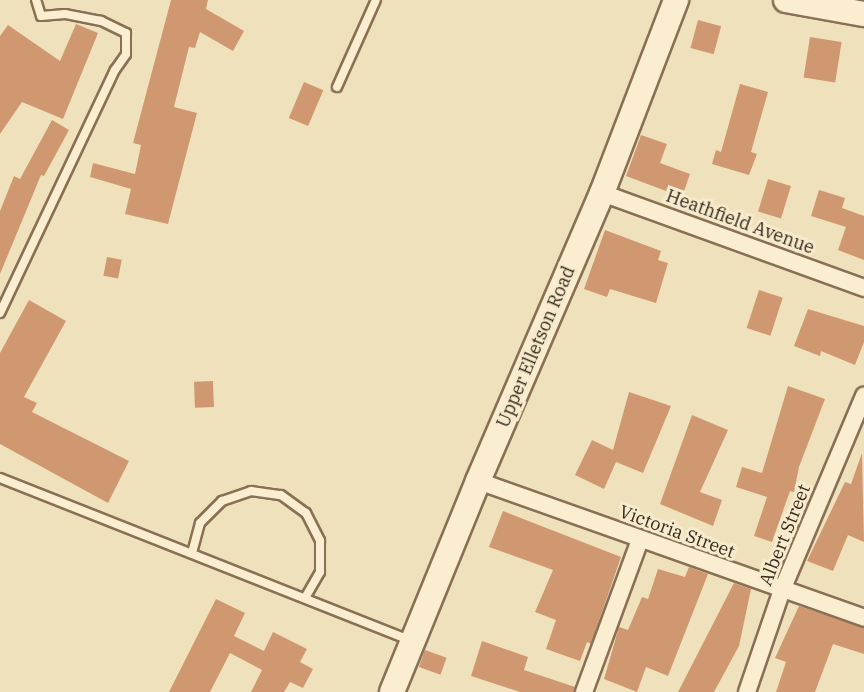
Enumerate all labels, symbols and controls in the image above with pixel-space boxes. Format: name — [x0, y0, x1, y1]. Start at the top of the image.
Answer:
street label: Heathfield Avenue — [663, 185, 817, 259]
street label: Upper Elletson Road — [492, 263, 580, 431]
street label: Albert Street — [755, 481, 815, 589]
street label: Victoria Street — [616, 501, 738, 563]

